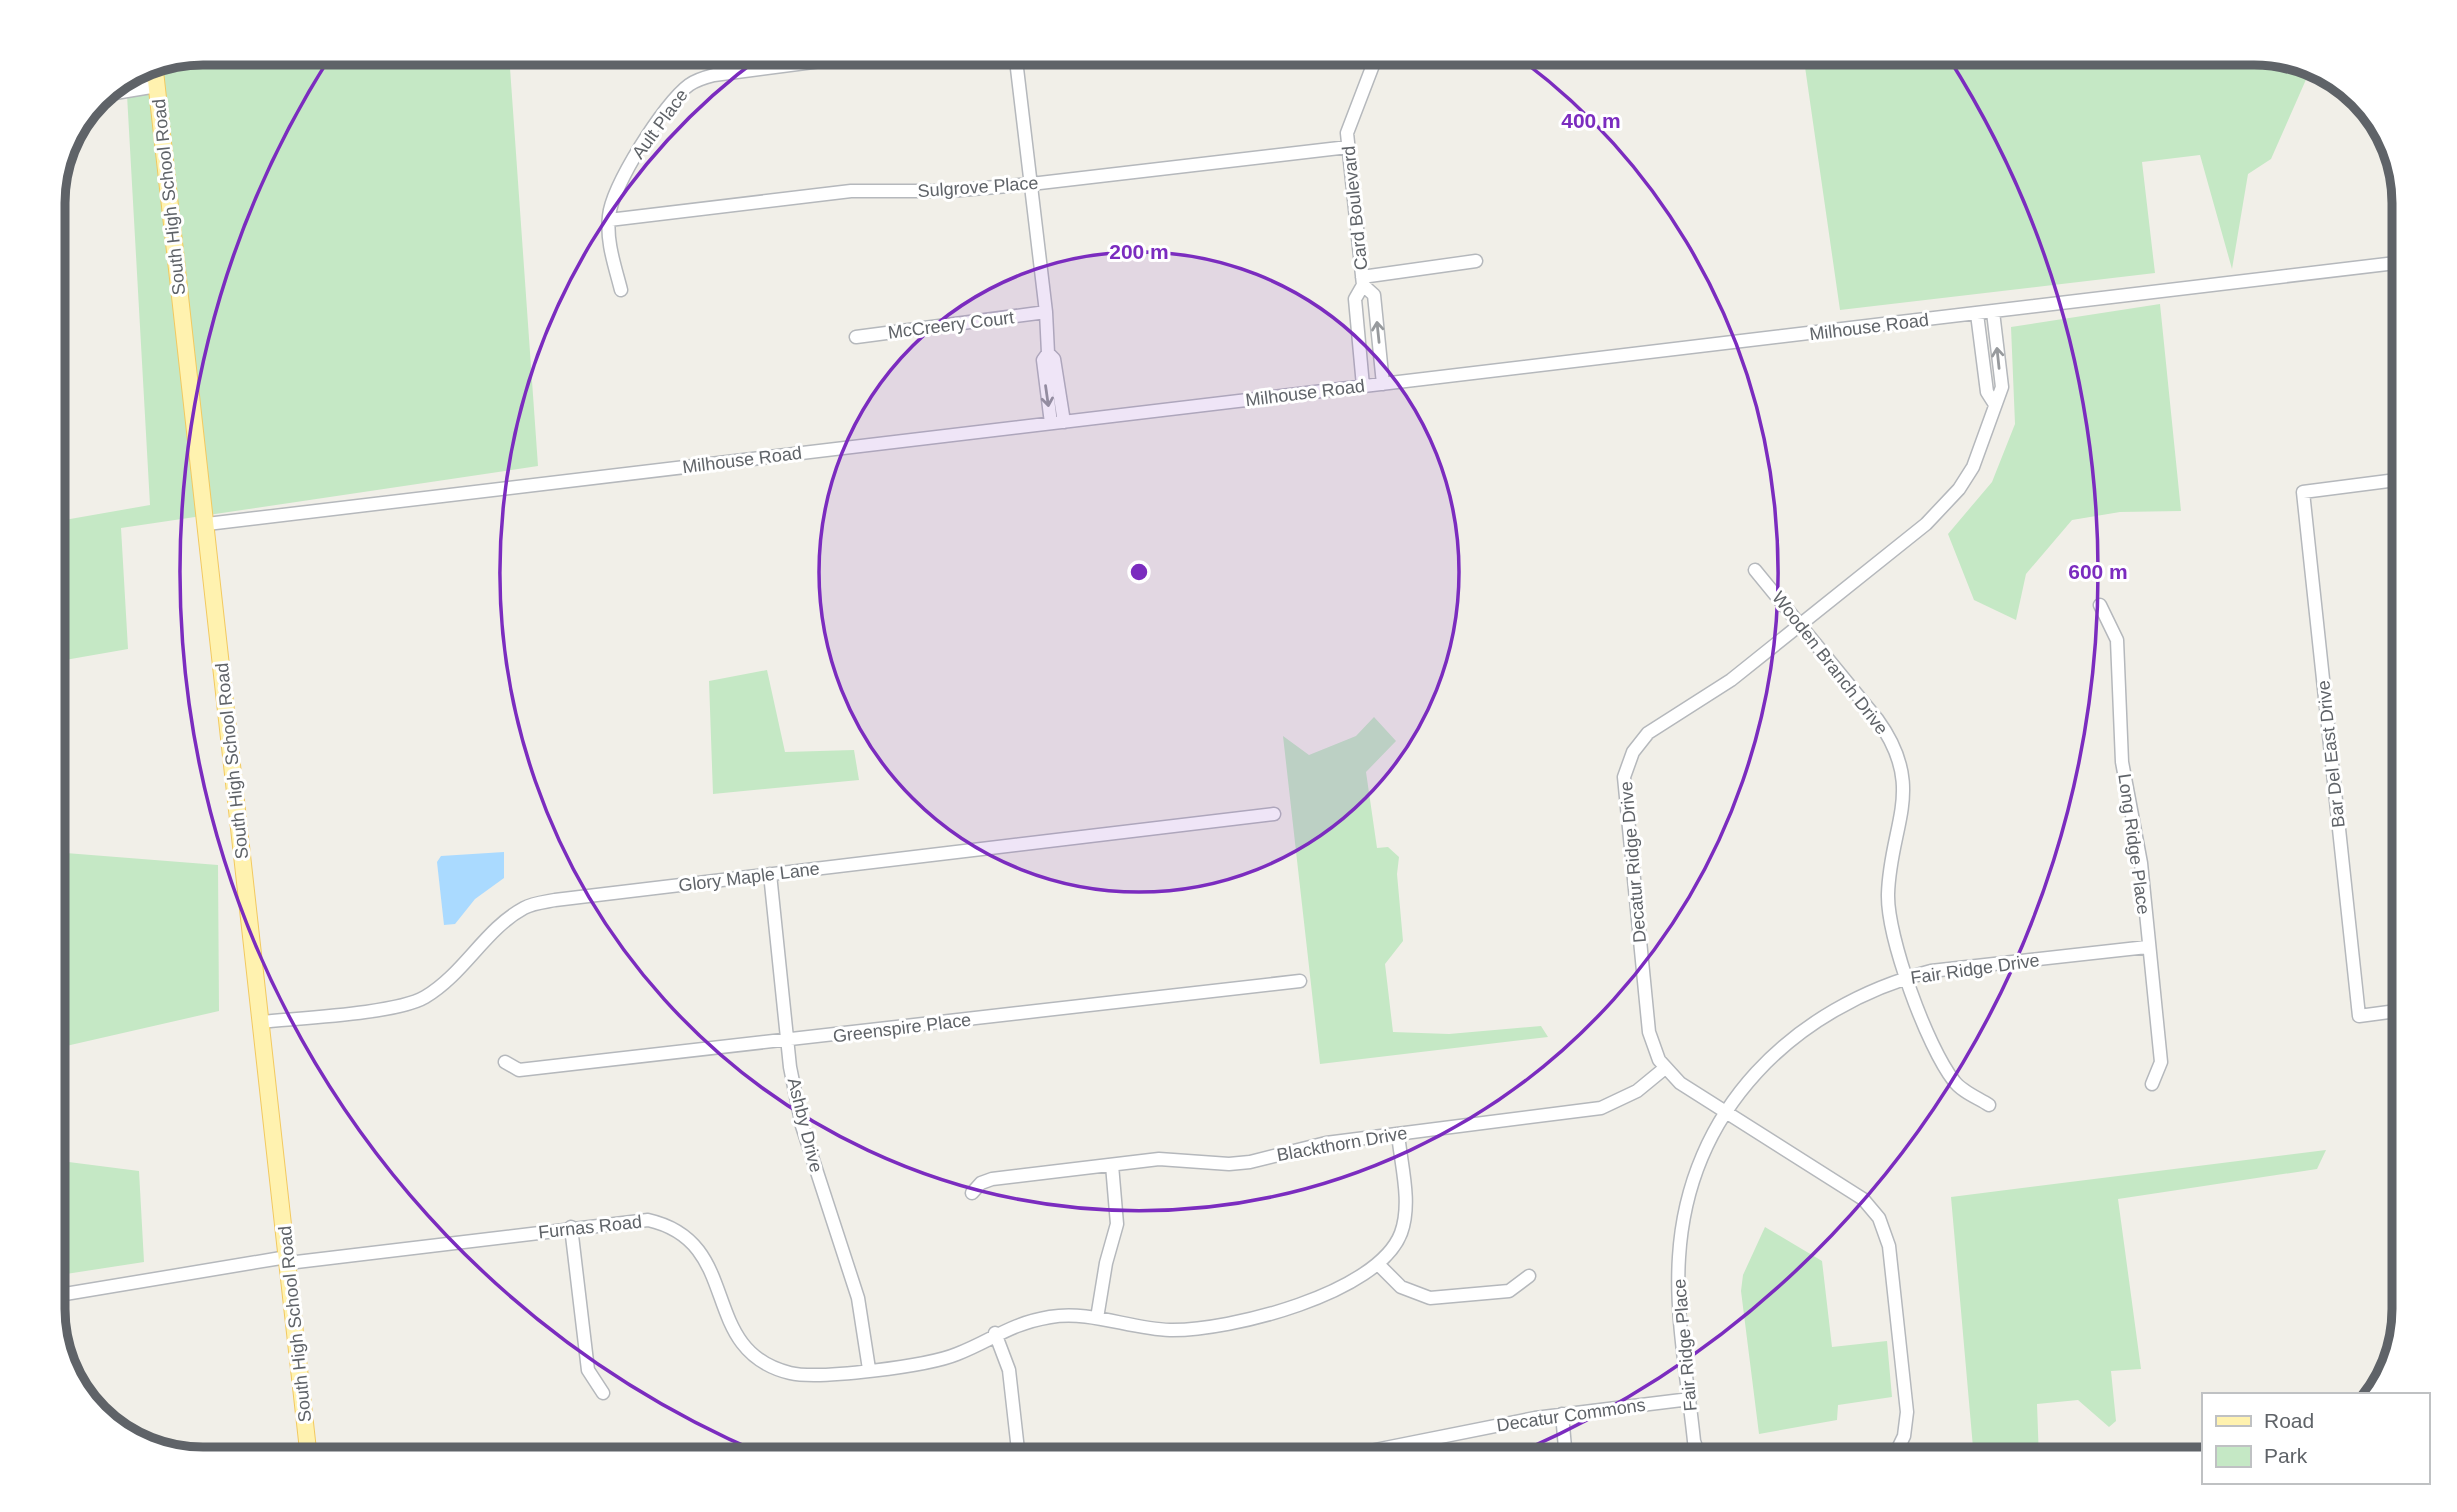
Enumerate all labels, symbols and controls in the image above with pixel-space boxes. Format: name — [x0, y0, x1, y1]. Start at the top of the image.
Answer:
street label: Ault Place — [628, 85, 692, 163]
street label: South High School Road — [149, 98, 189, 296]
text: 400 m — [1561, 109, 1621, 132]
street label: Card Boulevard — [1339, 145, 1371, 271]
street label: Sulgrove Place — [917, 173, 1039, 201]
text: 200 m — [1109, 240, 1169, 263]
street label: McCreery Court — [887, 307, 1015, 343]
street label: Milhouse Road — [1808, 310, 1930, 344]
one-way arrow — [1371, 321, 1384, 344]
one-way arrow — [1992, 347, 2005, 370]
street label: Milhouse Road — [1244, 376, 1366, 410]
one-way arrow — [1041, 384, 1054, 407]
street label: Milhouse Road — [681, 443, 803, 477]
centre of rings — [1127, 560, 1151, 584]
text: 600 m — [2068, 560, 2128, 583]
street label: Wooden Branch Drive — [1768, 588, 1892, 738]
street label: South High School Road — [212, 662, 252, 860]
street label: Bar Del East Drive — [2313, 679, 2349, 829]
street label: Long Ridge Place — [2114, 772, 2154, 916]
street label: Decatur Ridge Drive — [1616, 780, 1650, 944]
street label: Glory Maple Lane — [677, 858, 821, 896]
street label: Fair Ridge Drive — [1909, 950, 2041, 988]
street label: Greenspire Place — [832, 1010, 972, 1046]
street label: Ashby Drive — [784, 1076, 826, 1174]
street label: Blackthorn Drive — [1275, 1123, 1409, 1165]
street label: Furnas Road — [537, 1212, 643, 1242]
street label: South High School Road — [275, 1225, 315, 1423]
street label: Fair Ridge Place — [1669, 1278, 1701, 1412]
legend — [2202, 1393, 2429, 1484]
street label: Decatur Commons — [1495, 1395, 1647, 1435]
text: Road — [2264, 1409, 2314, 1432]
text: Park — [2264, 1444, 2308, 1467]

